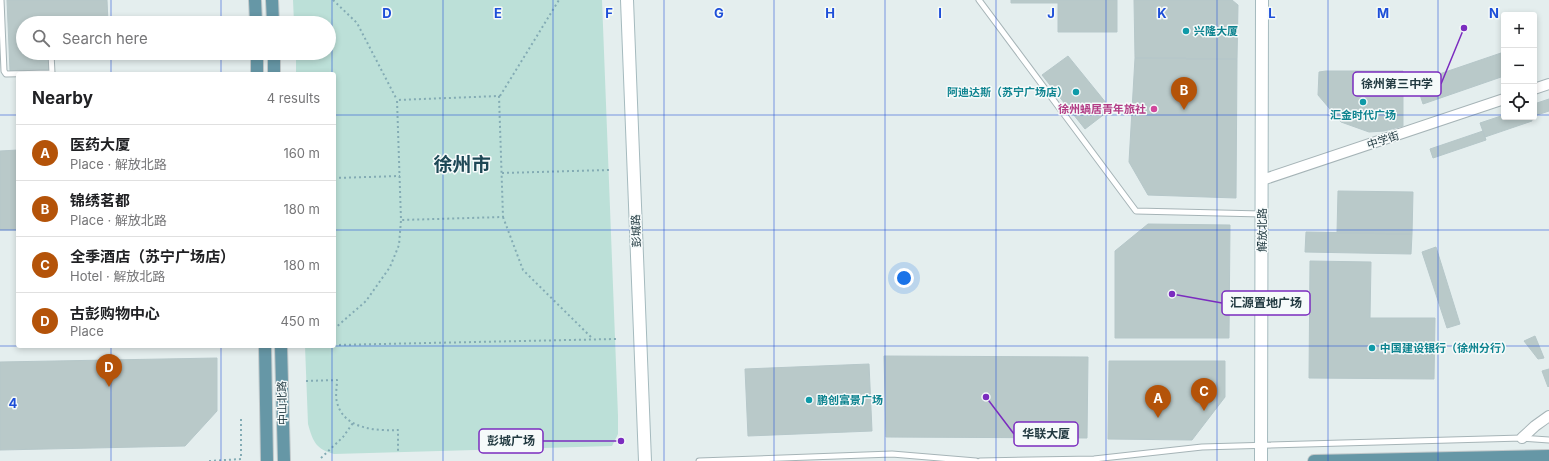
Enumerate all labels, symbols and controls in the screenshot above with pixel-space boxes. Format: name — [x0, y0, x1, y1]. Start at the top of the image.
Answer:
text: D — [382, 5, 392, 21]
text: E — [494, 5, 502, 21]
text: F — [605, 5, 613, 21]
text: G — [714, 5, 724, 21]
text: H — [825, 5, 835, 21]
text: I — [938, 5, 942, 21]
text: J — [1047, 5, 1055, 21]
text: K — [1157, 5, 1167, 21]
text: L — [1268, 5, 1276, 21]
text: M — [1377, 5, 1389, 21]
text: N — [1489, 5, 1499, 21]
map controls — [1501, 12, 1537, 120]
button: + — [1501, 12, 1537, 48]
search box — [16, 16, 336, 60]
place label: 兴隆大厦 — [1194, 24, 1238, 38]
marker: 兴隆大厦 — [1181, 26, 1191, 36]
icon: search — [30, 27, 52, 49]
text: Search here — [62, 29, 148, 48]
button: − — [1501, 48, 1537, 84]
callout: 徐州第三中学 — [1353, 72, 1441, 96]
text: 徐州第三中学 — [1361, 76, 1433, 91]
pin: B — [1171, 77, 1197, 110]
button: locate — [1501, 84, 1537, 120]
place label: 阿迪达斯（苏宁广场店） — [947, 85, 1068, 99]
marker: 阿迪达斯（苏宁广场店） — [1071, 87, 1081, 97]
text: Nearby — [32, 88, 93, 108]
text: 4 results — [267, 90, 320, 106]
marker: 汇金时代广场 — [1358, 97, 1368, 107]
place label: 徐州蝸居青年旅社 — [1058, 102, 1146, 116]
marker: 徐州蝸居青年旅社 — [1149, 104, 1159, 114]
place label: 汇金时代广场 — [1330, 108, 1396, 122]
street label: 中学街 — [1365, 128, 1401, 152]
text: 医药大厦 — [70, 135, 130, 154]
text: A — [40, 145, 50, 161]
text: 160 m — [283, 145, 320, 161]
district label: 徐州市 — [433, 153, 491, 176]
text: Place · 解放北路 — [70, 156, 167, 172]
text: 锦绣茗都 — [70, 191, 130, 210]
text: B — [41, 201, 49, 217]
text: 180 m — [283, 201, 320, 217]
street label: 解放北路 — [1255, 208, 1269, 252]
text: Place · 解放北路 — [70, 212, 167, 228]
street label: 彭城路 — [628, 214, 644, 248]
text: 全季酒店（苏宁广场店） — [70, 247, 235, 266]
text: C — [40, 257, 50, 273]
text: 180 m — [283, 257, 320, 273]
text: Hotel · 解放北路 — [70, 268, 165, 284]
your location — [894, 268, 914, 288]
callout: 汇源置地广场 — [1222, 291, 1310, 315]
text: 汇源置地广场 — [1230, 295, 1302, 310]
text: 古彭购物中心 — [70, 304, 160, 323]
text: D — [40, 313, 50, 329]
text: 450 m — [280, 313, 320, 329]
text: Place — [70, 323, 104, 339]
place label: 中国建设银行（徐州分行） — [1380, 341, 1512, 355]
marker: 中国建设银行（徐州分行） — [1367, 343, 1377, 353]
pin: D — [96, 354, 122, 387]
pin: C — [1191, 378, 1217, 411]
street label: 中山北路 — [275, 381, 289, 425]
pin: A — [1145, 385, 1171, 418]
place label: 鹏创富景广场 — [817, 393, 883, 407]
text: 4 — [9, 395, 18, 411]
marker: 鹏创富景广场 — [804, 395, 814, 405]
callout: 华联大厦 — [1014, 422, 1078, 446]
text: 华联大厦 — [1022, 426, 1070, 441]
callout: 彭城广场 — [479, 429, 543, 453]
text: 彭城广场 — [487, 433, 535, 448]

